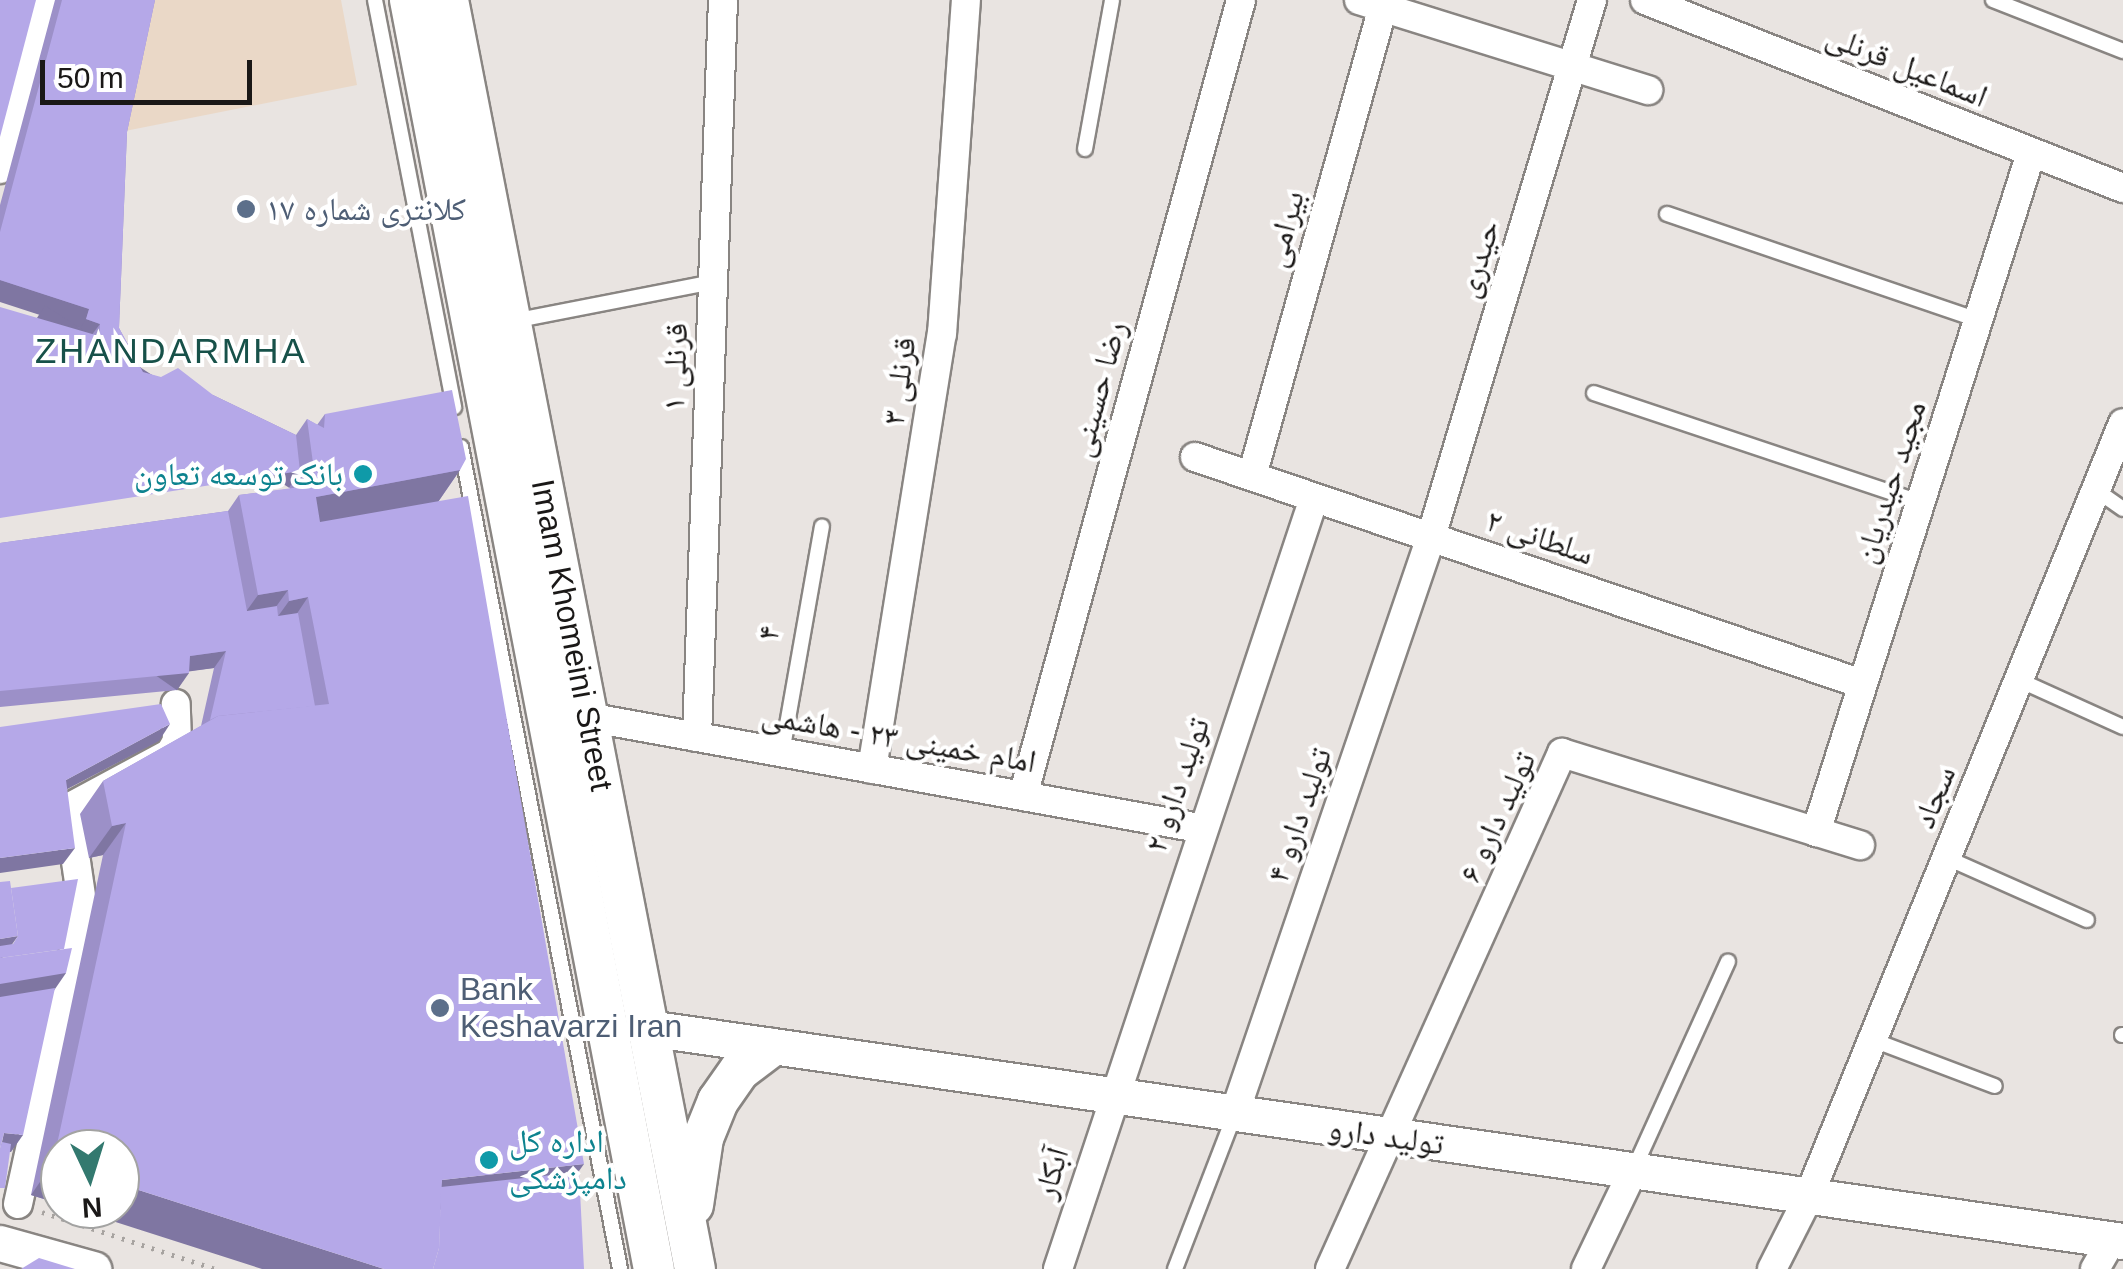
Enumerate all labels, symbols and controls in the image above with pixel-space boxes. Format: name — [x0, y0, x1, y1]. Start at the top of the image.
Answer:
street label: اسماعیل قرنلی — [1821, 16, 1993, 116]
scale bar — [45, 40, 258, 102]
text: 50 m — [57, 61, 124, 94]
street label: بیرامی — [1255, 187, 1313, 271]
place label: کلانتری شماره ۱۷ — [266, 190, 466, 228]
marker: کلانتری شماره ۱۷ — [235, 198, 257, 220]
street label: حیدری — [1448, 216, 1508, 302]
street label: رضا حسینی — [1061, 317, 1135, 461]
street label: قرنلی ۱ — [654, 322, 696, 412]
district label: ZHANDARMHA — [35, 330, 307, 372]
street label: قرنلی ۳ — [874, 335, 924, 427]
street label: مجید حیدریان — [1846, 396, 1934, 568]
place label: بانک توسعه تعاون — [134, 455, 343, 493]
marker: بانک توسعه تعاون — [352, 463, 374, 485]
street label: Imam Khomeini Street — [523, 476, 621, 794]
street label: ۲ سلطانی — [1481, 501, 1599, 573]
street label: ۴ — [748, 623, 788, 643]
street label: امام خمینی ۲۳ - هاشمی — [759, 695, 1039, 781]
street label: تولید دارو ۲ — [1136, 713, 1218, 857]
street label: تولید دارو ۴ — [1258, 743, 1340, 887]
street label: تولید دارو ۶ — [1450, 746, 1544, 888]
street label: سجاد — [1904, 760, 1964, 834]
place label: Bank Keshavarzi Iran — [460, 971, 682, 1046]
marker: Bank Keshavarzi Iran — [429, 997, 451, 1019]
street label: تولید دارو — [1326, 1109, 1446, 1163]
place label: اداره کل دامپزشکی — [509, 1123, 627, 1198]
north arrow — [40, 1129, 140, 1229]
street label: آبکار — [1025, 1143, 1077, 1203]
marker: اداره کل دامپزشکی — [478, 1149, 500, 1171]
text: N — [81, 1191, 103, 1224]

